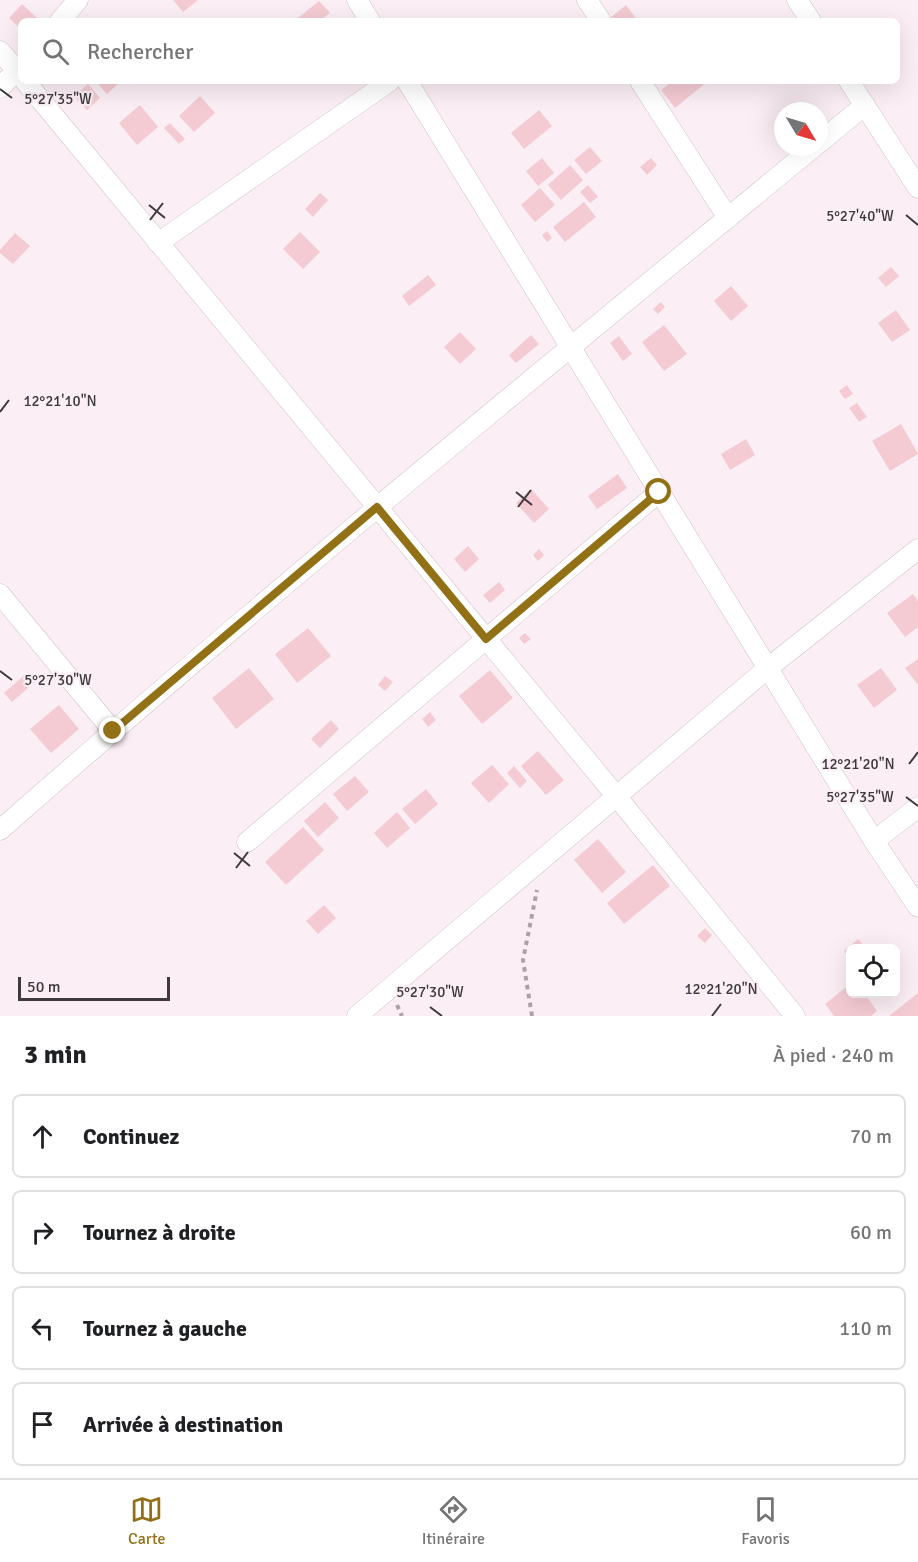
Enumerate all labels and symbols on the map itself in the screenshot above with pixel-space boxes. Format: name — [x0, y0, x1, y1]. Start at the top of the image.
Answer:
text: 5°27'35"W — [24, 90, 92, 108]
north arrow — [774, 102, 828, 156]
text: 5°27'40"W — [826, 207, 894, 225]
text: 12°21'10"N — [23, 392, 97, 410]
route start — [645, 478, 671, 504]
text: 5°27'30"W — [24, 671, 92, 689]
route end — [99, 717, 125, 743]
text: 12°21'20"N — [821, 755, 895, 773]
text: 5°27'35"W — [826, 788, 894, 806]
scale bar — [18, 974, 170, 1001]
text: 12°21'20"N — [684, 980, 758, 998]
text: 5°27'30"W — [396, 983, 464, 1001]

